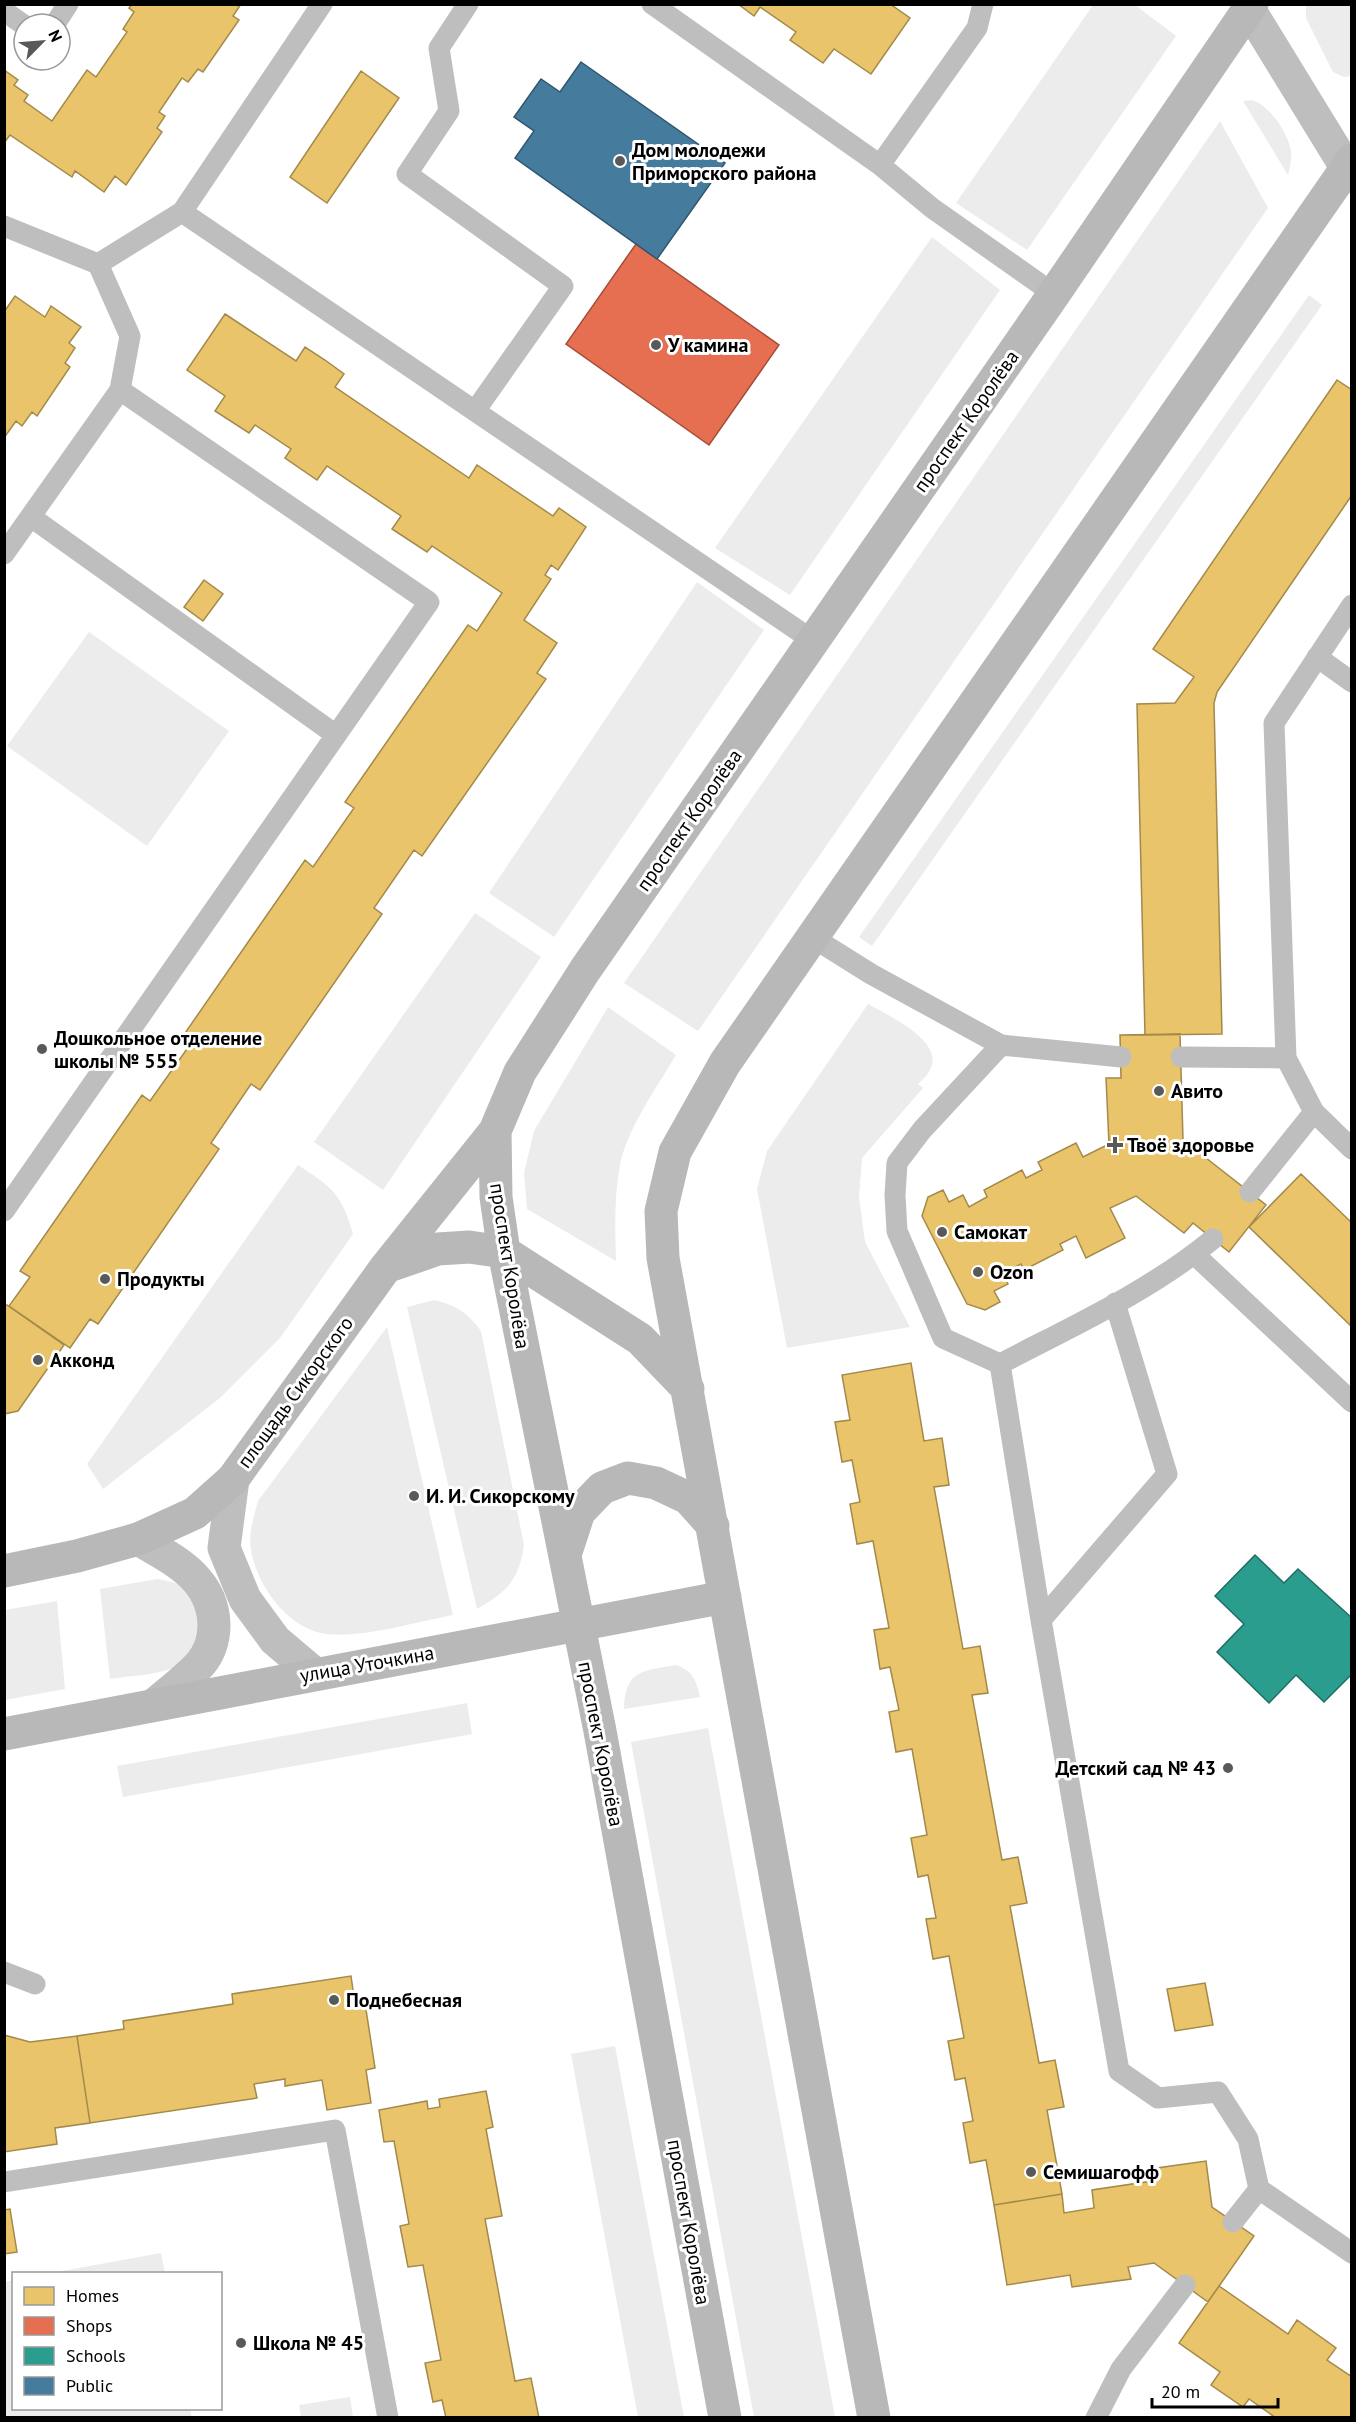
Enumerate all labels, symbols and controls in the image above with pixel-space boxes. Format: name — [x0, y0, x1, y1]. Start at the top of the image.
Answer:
north arrow — [12, 12, 72, 72]
text: N — [44, 27, 67, 45]
place label: Дом молодежи Приморского района — [632, 137, 817, 186]
marker: Дом молодежи Приморского района — [613, 154, 627, 168]
place label: У камина — [667, 332, 748, 358]
marker: У камина — [649, 338, 663, 352]
street label: проспект Королёва — [907, 345, 1025, 497]
street label: проспект Королёва — [630, 744, 748, 896]
place label: Дошкольное отделение школы № 555 — [54, 1025, 262, 1074]
marker: Дошкольное отделение школы № 555 — [35, 1042, 49, 1056]
place label: Авито — [1171, 1078, 1223, 1104]
marker: Авито — [1152, 1084, 1166, 1098]
place label: Твоё здоровье — [1127, 1132, 1254, 1158]
marker: Твоё здоровье — [1108, 1138, 1122, 1152]
street label: проспект Королёва — [484, 1181, 536, 1351]
place label: Самокат — [954, 1219, 1028, 1245]
marker: Самокат — [935, 1225, 949, 1239]
place label: Ozon — [990, 1259, 1034, 1285]
marker: Ozon — [971, 1265, 985, 1279]
place label: Продукты — [117, 1266, 204, 1292]
marker: Продукты — [98, 1272, 112, 1286]
street label: площадь Сикорского — [231, 1311, 359, 1473]
place label: Акконд — [50, 1347, 115, 1373]
marker: Акконд — [31, 1353, 45, 1367]
place label: И. И. Сикорскому — [426, 1483, 575, 1509]
marker: И. И. Сикорскому — [407, 1489, 421, 1503]
street label: улица Уточкина — [298, 1639, 436, 1689]
street label: проспект Королёва — [572, 1659, 630, 1829]
place label: Детский сад № 43 — [1056, 1755, 1216, 1781]
marker: Детский сад № 43 — [1221, 1761, 1235, 1775]
place label: Поднебесная — [346, 1987, 462, 2013]
marker: Поднебесная — [327, 1993, 341, 2007]
street label: проспект Королёва — [662, 2137, 716, 2307]
place label: Семишагофф — [1043, 2159, 1159, 2185]
marker: Семишагофф — [1024, 2165, 1038, 2179]
legend — [12, 2272, 222, 2410]
text: Homes — [66, 2284, 119, 2307]
text: Shops — [66, 2314, 112, 2337]
place label: Школа № 45 — [253, 2330, 364, 2356]
marker: Школа № 45 — [234, 2336, 248, 2350]
text: Schools — [66, 2344, 126, 2367]
scale bar — [1152, 2371, 1278, 2409]
text: Public — [66, 2374, 113, 2397]
text: 20 m — [1161, 2380, 1200, 2403]

